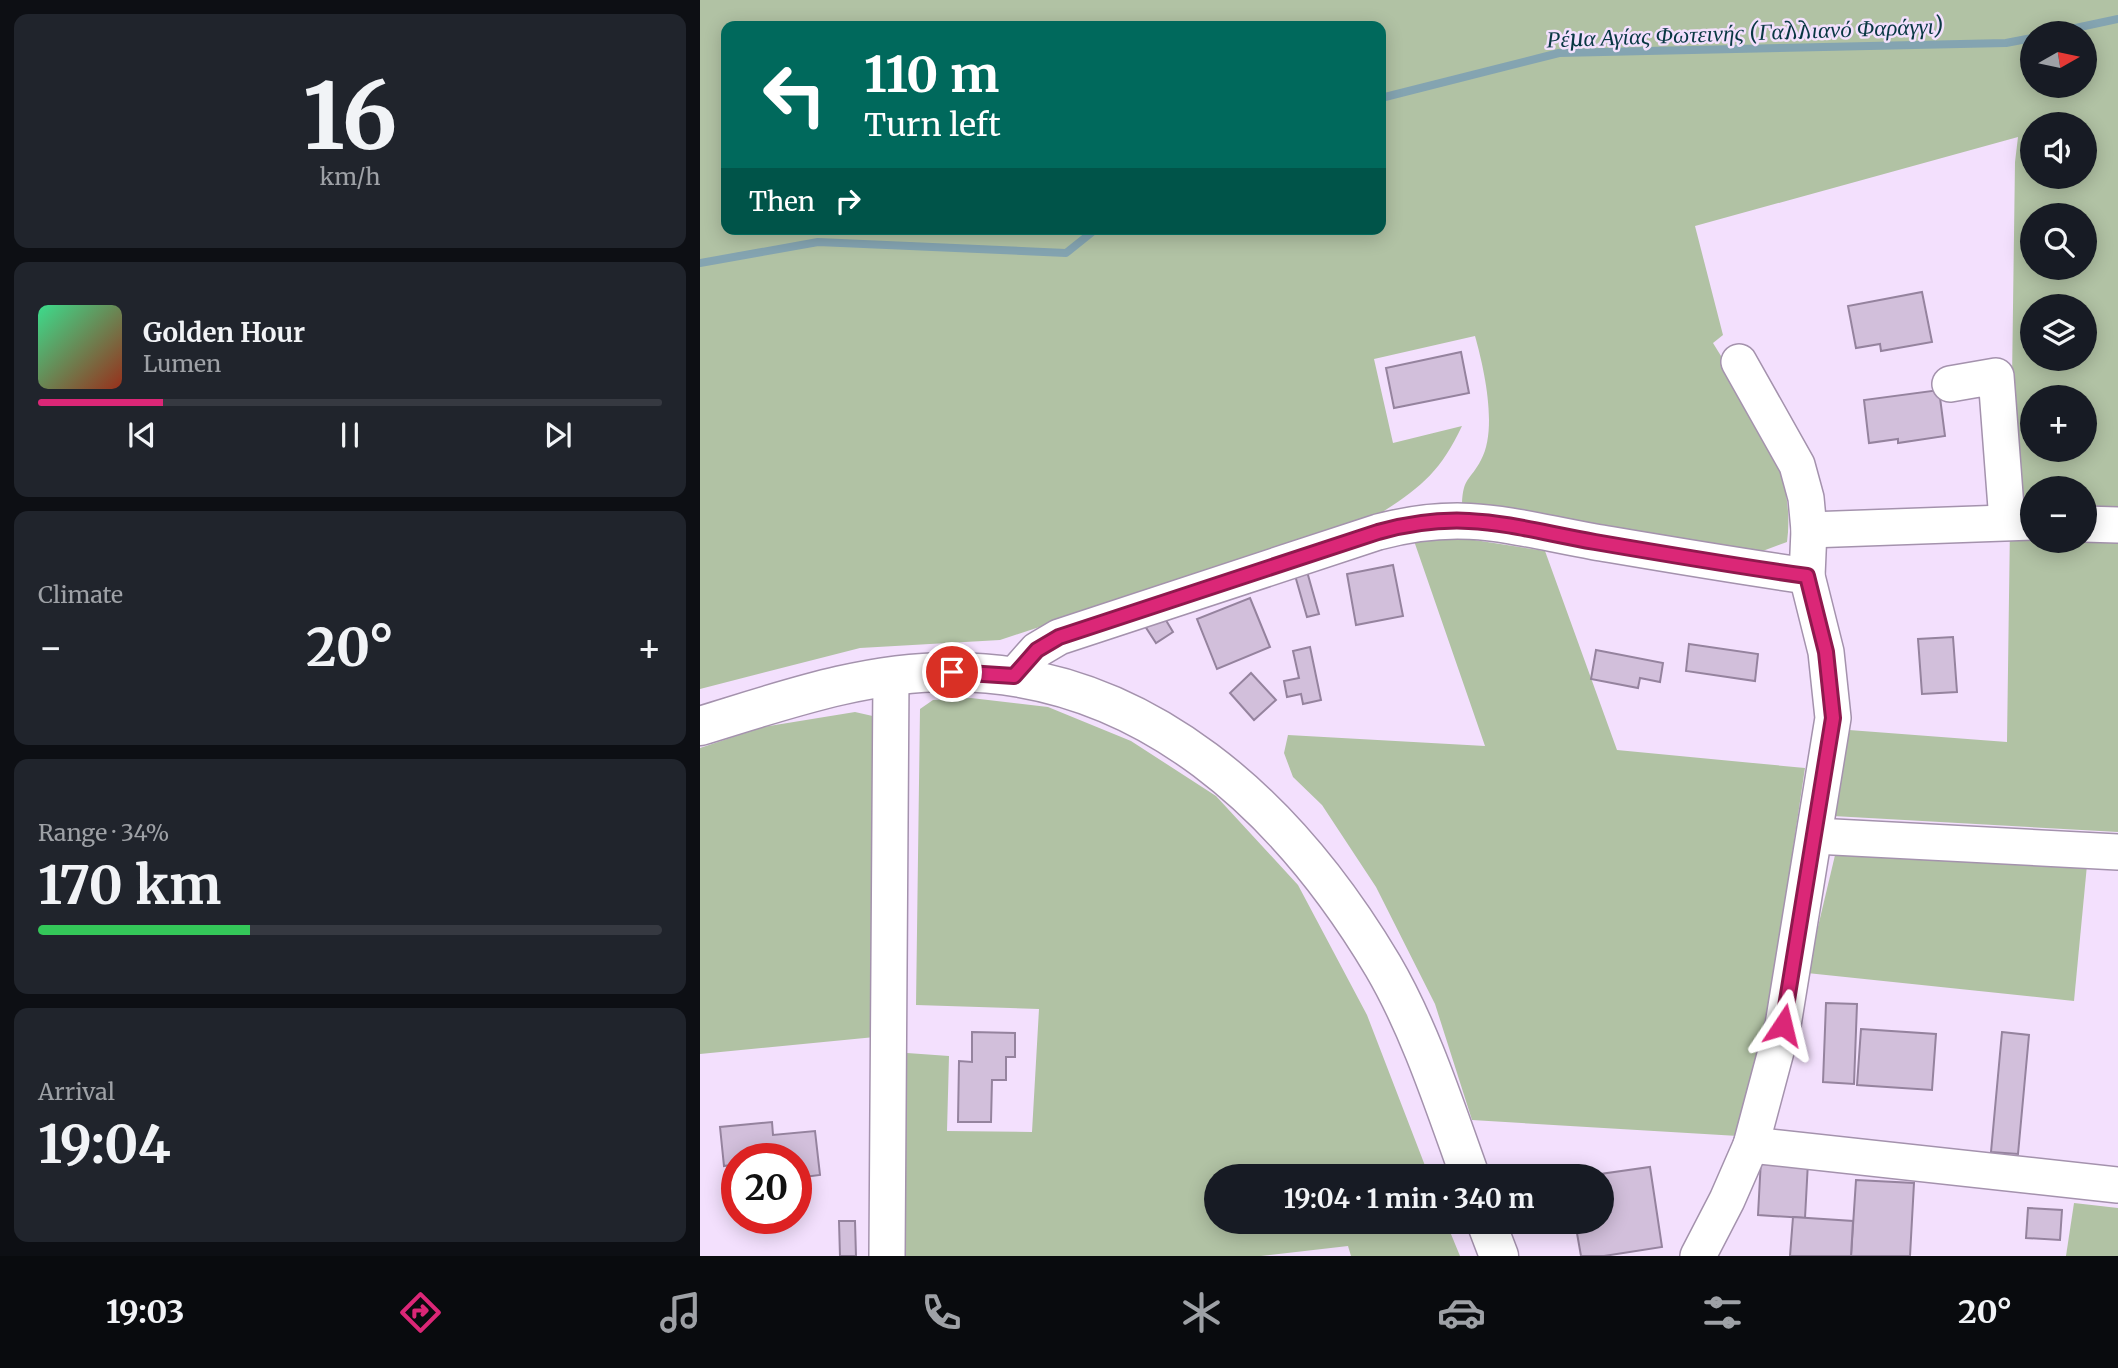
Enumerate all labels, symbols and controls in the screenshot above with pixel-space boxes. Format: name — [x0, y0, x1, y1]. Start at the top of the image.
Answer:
water label: Ρέμα Αγίας Φωτεινής (Γαλλιανό Φαράγγι) — [1545, 11, 1944, 53]
north arrow — [2020, 21, 2096, 98]
map controls — [2020, 21, 2097, 553]
text: 110 m — [864, 44, 999, 105]
icon: left — [749, 49, 840, 140]
text: 16 — [303, 59, 397, 174]
text: Turn left — [864, 105, 1001, 145]
button: sound — [2020, 112, 2097, 189]
text: km/h — [320, 162, 380, 191]
icon: right — [829, 182, 867, 220]
text: Then — [749, 185, 815, 218]
button: search — [2020, 203, 2097, 280]
button: layers — [2020, 294, 2097, 371]
text: Golden Hour — [143, 316, 305, 349]
text: Lumen — [143, 349, 221, 378]
button: + — [2020, 385, 2097, 462]
icon: previous — [123, 416, 161, 454]
icon: pause — [331, 416, 369, 454]
icon: next — [539, 416, 577, 454]
button: − — [2020, 476, 2097, 553]
text: Climate — [38, 580, 123, 609]
text: 20° — [306, 615, 394, 680]
text: − — [38, 624, 63, 671]
text: + — [637, 624, 662, 671]
pin — [922, 642, 982, 702]
icon: arrive — [933, 653, 971, 691]
text: Range · 34% — [38, 818, 169, 847]
text: 170 km — [38, 853, 221, 918]
position arrow — [1746, 988, 1820, 1062]
text: Arrival — [38, 1077, 115, 1106]
text: 19:04 — [38, 1112, 171, 1177]
speed limit sign: 20 — [721, 1143, 812, 1234]
text: 19:04 · 1 min · 340 m — [1284, 1182, 1534, 1215]
icon: directions — [396, 1288, 445, 1337]
icon: music — [656, 1288, 705, 1337]
icon: phone — [917, 1288, 966, 1337]
icon: climate — [1177, 1288, 1226, 1337]
icon: car — [1437, 1288, 1486, 1337]
icon: filters — [1698, 1288, 1747, 1337]
text: 19:03 — [106, 1292, 184, 1332]
text: 20° — [1958, 1292, 2012, 1332]

